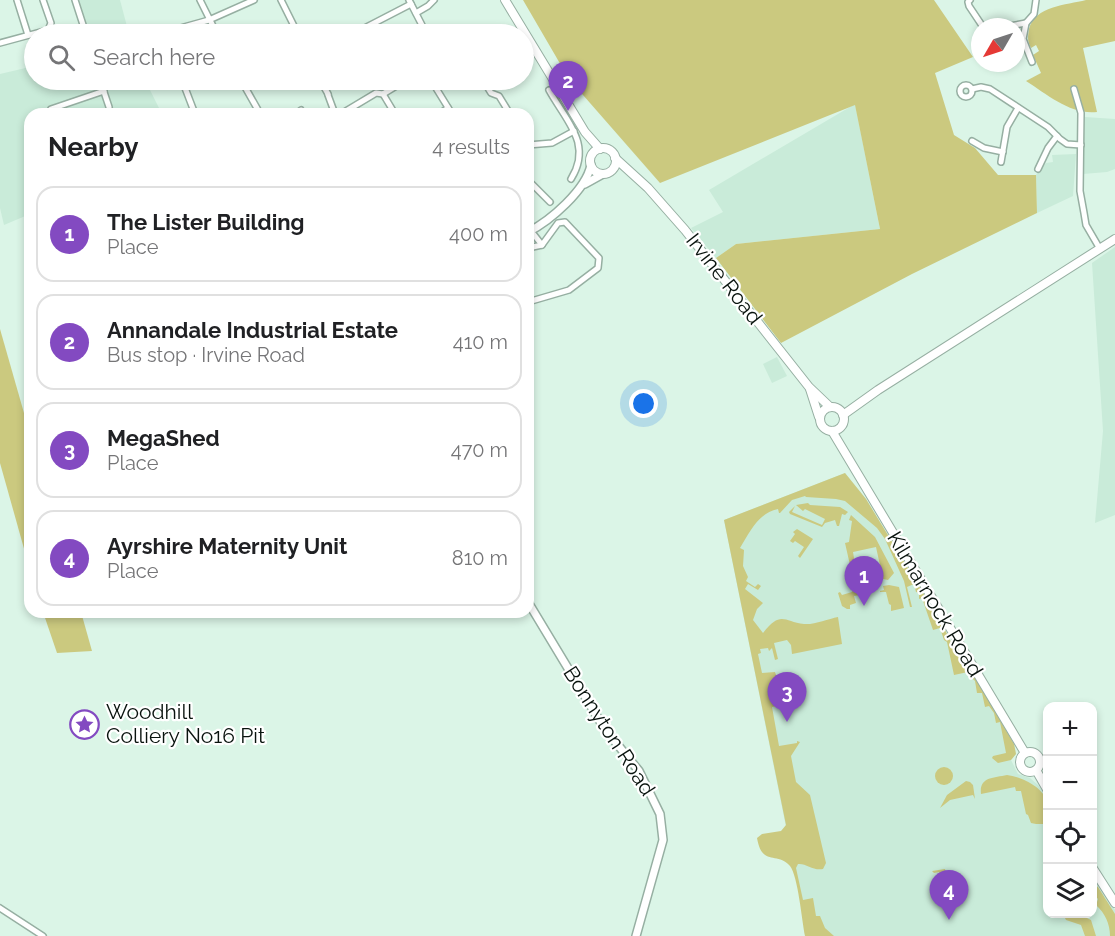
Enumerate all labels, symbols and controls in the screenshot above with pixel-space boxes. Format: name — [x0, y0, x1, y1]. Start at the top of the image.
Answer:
north arrow — [971, 18, 1025, 72]
search box — [24, 24, 534, 90]
icon: search — [45, 41, 78, 74]
text: Search here — [93, 44, 215, 70]
pin: 2 — [548, 62, 588, 111]
text: Nearby — [48, 132, 138, 162]
text: 4 results — [432, 135, 510, 159]
text: The Lister Building — [107, 209, 305, 235]
text: 1 — [65, 222, 74, 246]
text: 400 m — [449, 222, 508, 246]
street label: Irvine Road — [681, 228, 768, 329]
text: Place — [107, 235, 158, 259]
text: Annandale Industrial Estate — [107, 317, 398, 343]
text: 2 — [64, 330, 75, 354]
text: 410 m — [453, 330, 508, 354]
text: Bus stop · Irvine Road — [107, 343, 305, 367]
your location — [629, 389, 658, 418]
text: MegaShed — [107, 425, 220, 451]
text: 3 — [64, 438, 75, 462]
text: 470 m — [451, 438, 508, 462]
text: Place — [107, 451, 158, 475]
street label: Kilmarnock Road — [882, 527, 989, 681]
text: Ayrshire Maternity Unit — [107, 533, 347, 559]
text: 4 — [64, 546, 75, 570]
text: 810 m — [452, 546, 508, 570]
pin: 1 — [844, 556, 884, 606]
text: Place — [107, 559, 158, 583]
street label: Bonnyton Road — [558, 661, 661, 800]
pin: 3 — [768, 672, 806, 722]
place label: Woodhill Colliery No16 Pit — [106, 699, 265, 748]
map controls — [1043, 702, 1097, 918]
button: + — [1043, 702, 1097, 756]
place icon: Woodhill Colliery No16 Pit — [69, 708, 101, 740]
button: − — [1043, 756, 1097, 810]
button: locate — [1043, 810, 1097, 864]
button: layers — [1043, 864, 1097, 918]
pin: 4 — [930, 870, 968, 920]

